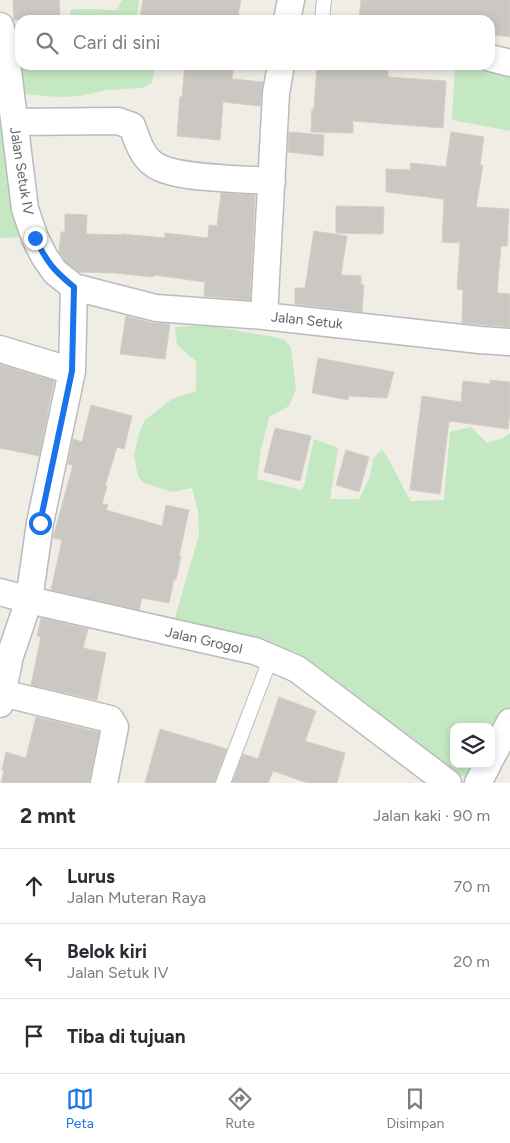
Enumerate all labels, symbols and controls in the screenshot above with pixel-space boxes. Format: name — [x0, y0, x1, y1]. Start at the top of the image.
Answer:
search box — [15, 15, 495, 70]
icon: search — [33, 29, 61, 57]
text: Cari di sini — [73, 31, 160, 54]
street label: Jalan Setuk IV — [6, 126, 37, 217]
route end — [24, 227, 47, 250]
street label: Jalan Setuk — [270, 308, 344, 333]
route start — [29, 512, 52, 535]
street label: Jalan Grogol — [164, 623, 244, 658]
map controls — [450, 723, 495, 768]
button: layers — [450, 723, 495, 768]
text: 2 mnt — [20, 803, 76, 828]
text: Jalan kaki · 90 m — [373, 806, 490, 825]
text: Lurus — [67, 865, 115, 888]
icon: ahead — [20, 872, 48, 900]
text: 70 m — [454, 877, 490, 896]
text: Jalan Muteran Raya — [67, 888, 206, 907]
text: Belok kiri — [67, 940, 147, 963]
icon: left — [20, 947, 48, 975]
text: 20 m — [453, 952, 490, 971]
text: Jalan Setuk IV — [67, 963, 169, 982]
icon: arrive — [20, 1022, 48, 1050]
text: Tiba di tujuan — [67, 1025, 186, 1048]
tab: Peta — [66, 1085, 94, 1132]
tab: Rute — [225, 1085, 255, 1132]
tab: Disimpan — [386, 1085, 444, 1132]

